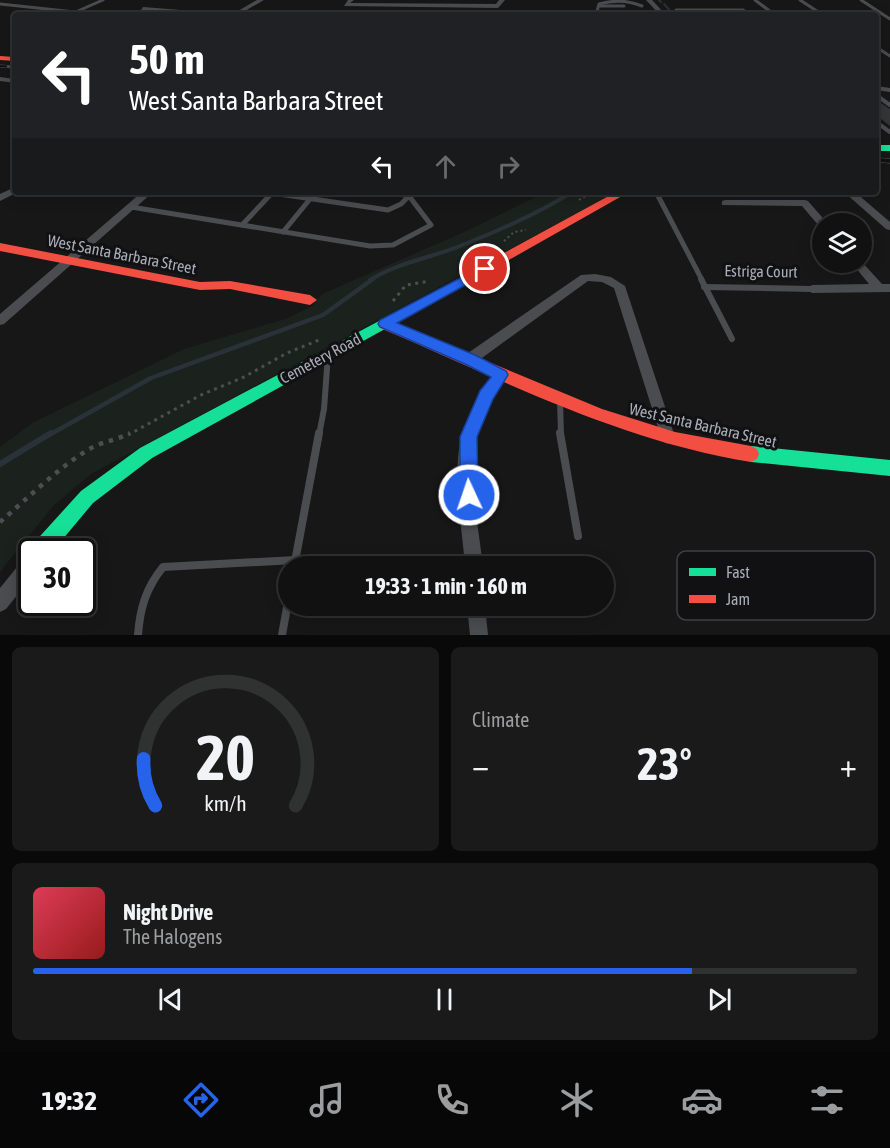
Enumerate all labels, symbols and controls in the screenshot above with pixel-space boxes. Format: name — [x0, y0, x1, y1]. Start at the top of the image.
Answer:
text: 50 m — [129, 35, 204, 83]
icon: left — [30, 36, 108, 114]
text: West Santa Barbara Street — [129, 85, 384, 116]
icon: left — [366, 150, 399, 183]
icon: ahead — [429, 150, 462, 183]
icon: right — [492, 150, 525, 183]
map controls — [812, 213, 872, 273]
button: layers — [812, 213, 872, 273]
street label: West Santa Barbara Street — [46, 231, 198, 277]
pin — [459, 243, 510, 294]
icon: arrive — [468, 252, 501, 285]
street label: Estriga Court — [724, 261, 798, 282]
street label: Cemetery Road — [276, 329, 364, 388]
street label: West Santa Barbara Street — [627, 399, 779, 451]
position arrow — [437, 463, 501, 527]
speed limit sign: 30 — [18, 538, 96, 616]
legend — [677, 551, 875, 620]
text: Fast — [726, 563, 750, 581]
text: 19:33 · 1 min · 160 m — [365, 573, 527, 599]
text: Jam — [726, 590, 750, 608]
text: Climate — [472, 708, 529, 731]
text: 20 — [196, 722, 255, 793]
text: 23° — [637, 738, 692, 790]
text: − — [472, 746, 489, 784]
text: + — [840, 746, 857, 784]
text: km/h — [204, 791, 247, 816]
text: Night Drive — [123, 899, 213, 925]
text: The Halogens — [123, 925, 222, 948]
icon: previous — [154, 983, 187, 1016]
icon: pause — [428, 983, 461, 1016]
icon: next — [703, 983, 736, 1016]
icon: directions — [180, 1079, 222, 1121]
icon: music — [306, 1079, 348, 1121]
icon: phone — [431, 1079, 473, 1121]
icon: climate — [556, 1079, 598, 1121]
icon: car — [681, 1079, 723, 1121]
icon: filters — [806, 1079, 848, 1121]
text: 19:32 — [42, 1085, 97, 1116]

